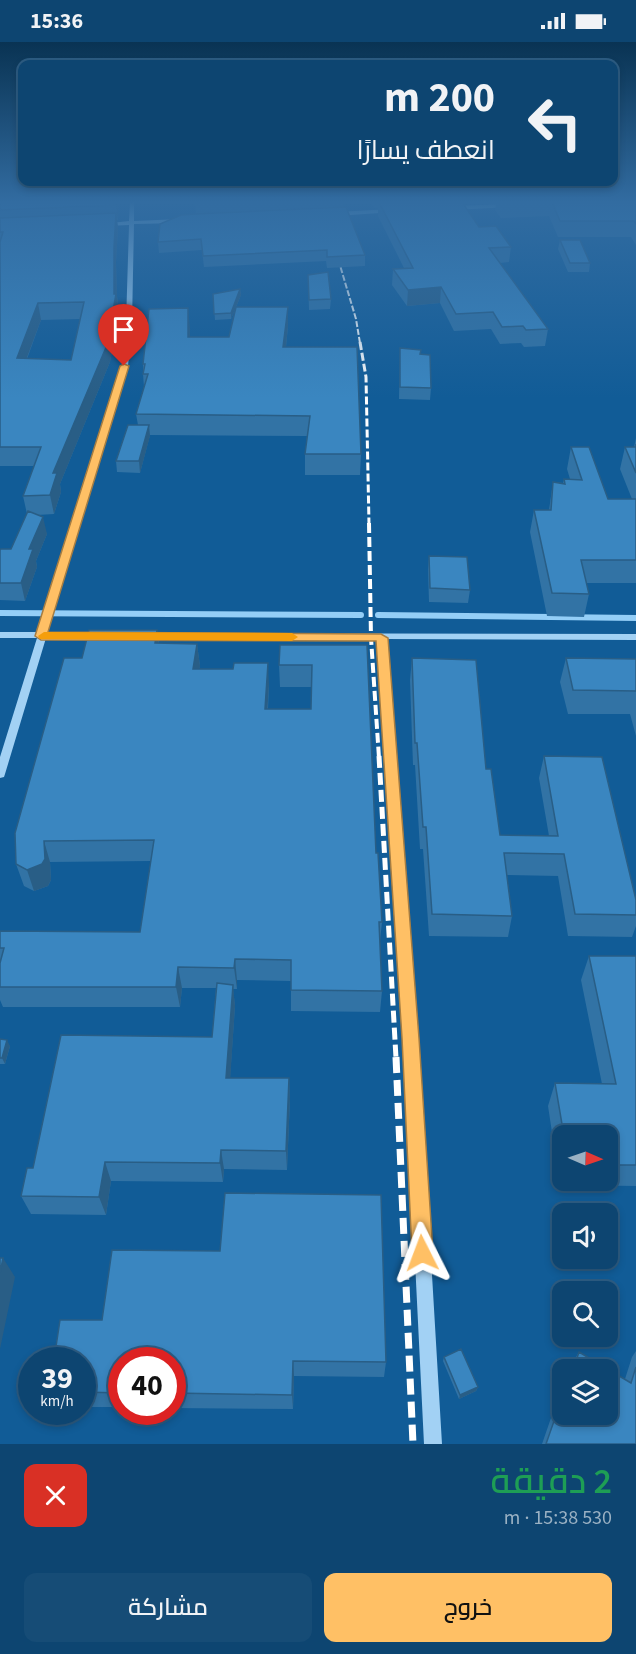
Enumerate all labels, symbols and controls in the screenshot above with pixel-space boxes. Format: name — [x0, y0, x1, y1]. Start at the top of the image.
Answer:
text: 15:36 — [30, 5, 83, 37]
text: 200 m — [384, 68, 495, 128]
icon: left — [516, 84, 594, 162]
text: انعطف يسارًا — [356, 131, 495, 170]
pin — [98, 304, 149, 366]
icon: arrive — [107, 313, 140, 346]
north arrow — [552, 1125, 618, 1191]
map controls — [552, 1125, 618, 1425]
button: sound — [552, 1203, 618, 1269]
position arrow — [390, 1221, 454, 1285]
button: search — [552, 1281, 618, 1347]
speed limit sign: 40 — [108, 1347, 186, 1425]
text: 39 — [41, 1357, 73, 1400]
button: layers — [552, 1359, 618, 1425]
text: km/h — [40, 1391, 74, 1412]
text: 2 دقيقة — [490, 1456, 612, 1507]
button: close — [24, 1464, 87, 1527]
text: 530 m · 15:38 — [504, 1504, 612, 1532]
button: مشاركة — [24, 1573, 312, 1642]
button: خروج — [324, 1573, 612, 1642]

